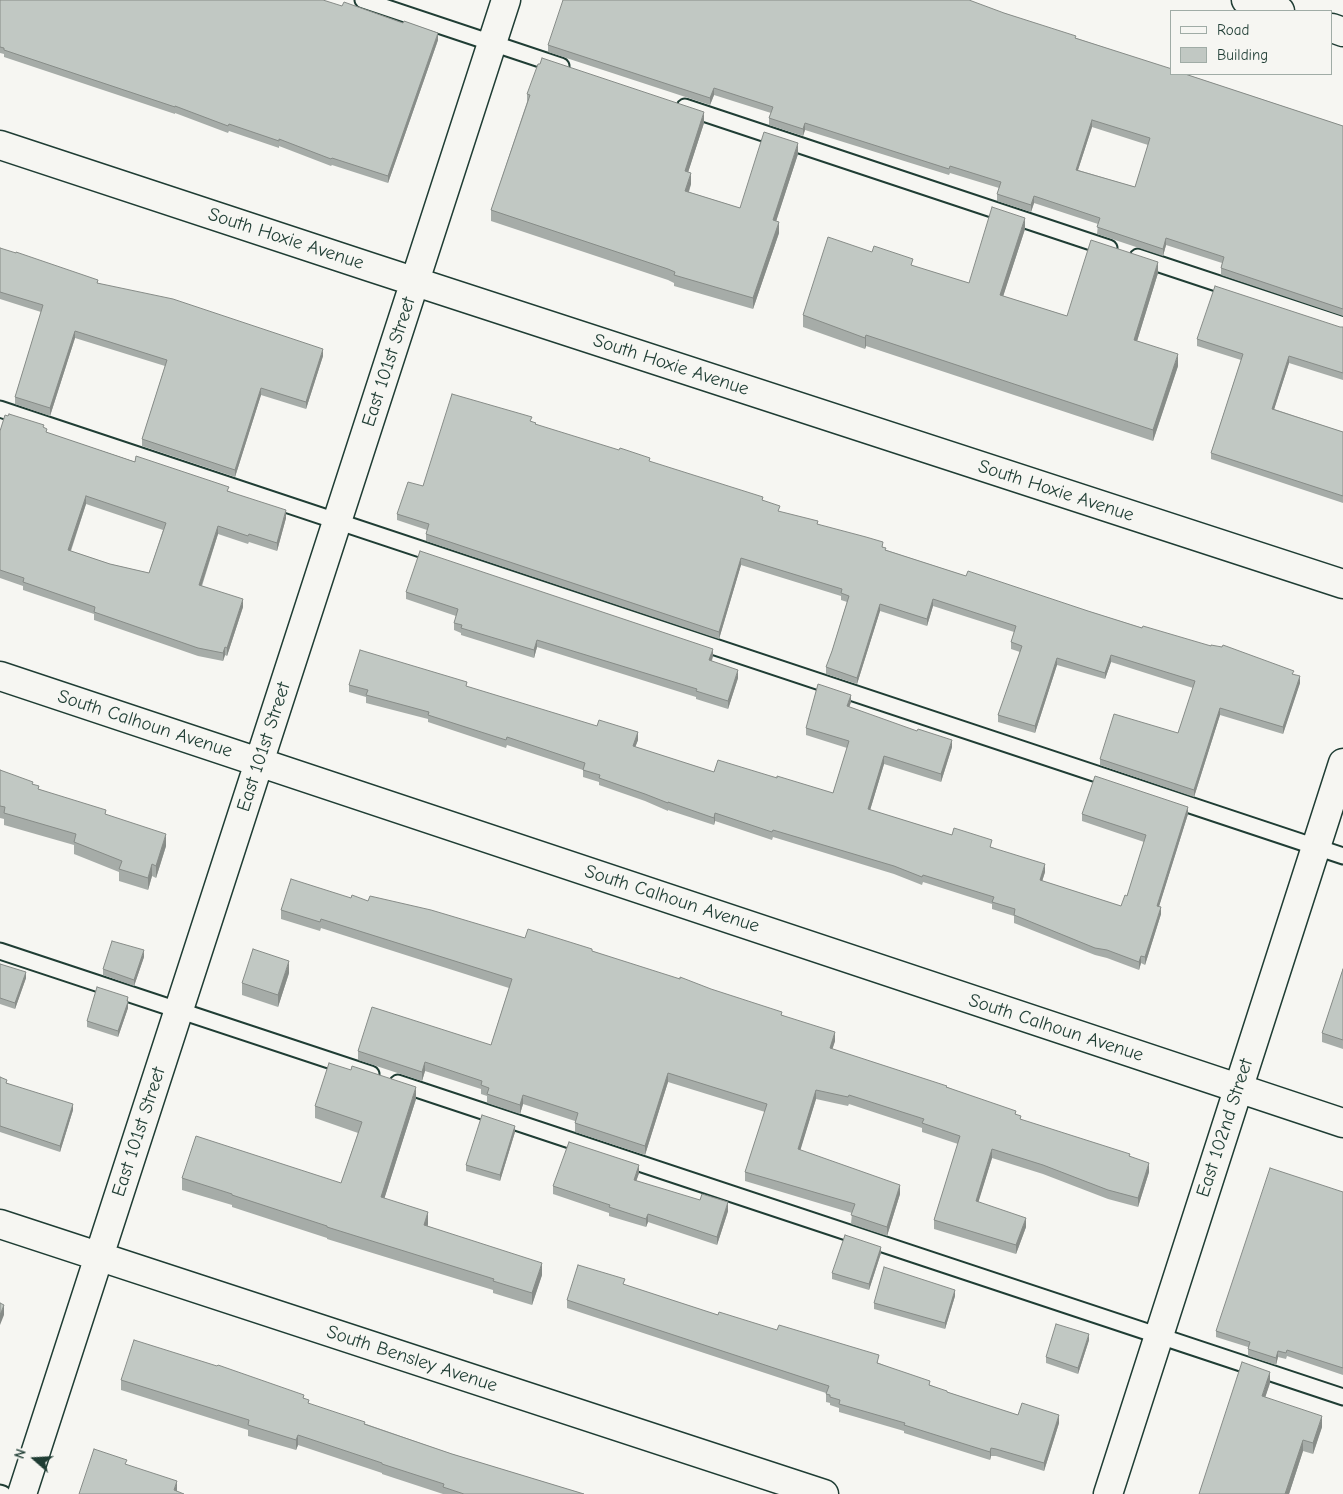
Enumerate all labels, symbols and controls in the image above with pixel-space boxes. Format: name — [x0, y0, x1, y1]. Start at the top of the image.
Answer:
legend — [1170, 10, 1333, 75]
text: Road — [1217, 21, 1249, 39]
text: Building — [1217, 46, 1268, 64]
street label: South Hoxie Avenue — [205, 203, 367, 275]
street label: East 101st Street — [357, 294, 421, 430]
street label: South Hoxie Avenue — [590, 329, 752, 401]
street label: South Hoxie Avenue — [975, 455, 1137, 527]
street label: East 101st Street — [232, 679, 296, 815]
street label: South Calhoun Avenue — [55, 685, 235, 763]
street label: South Calhoun Avenue — [582, 860, 762, 938]
street label: South Calhoun Avenue — [966, 989, 1146, 1067]
street label: East 102nd Street — [1192, 1056, 1258, 1200]
street label: East 101st Street — [107, 1064, 171, 1200]
street label: South Bensley Avenue — [324, 1321, 500, 1397]
north arrow — [10, 1434, 60, 1484]
text: N — [11, 1447, 30, 1461]

